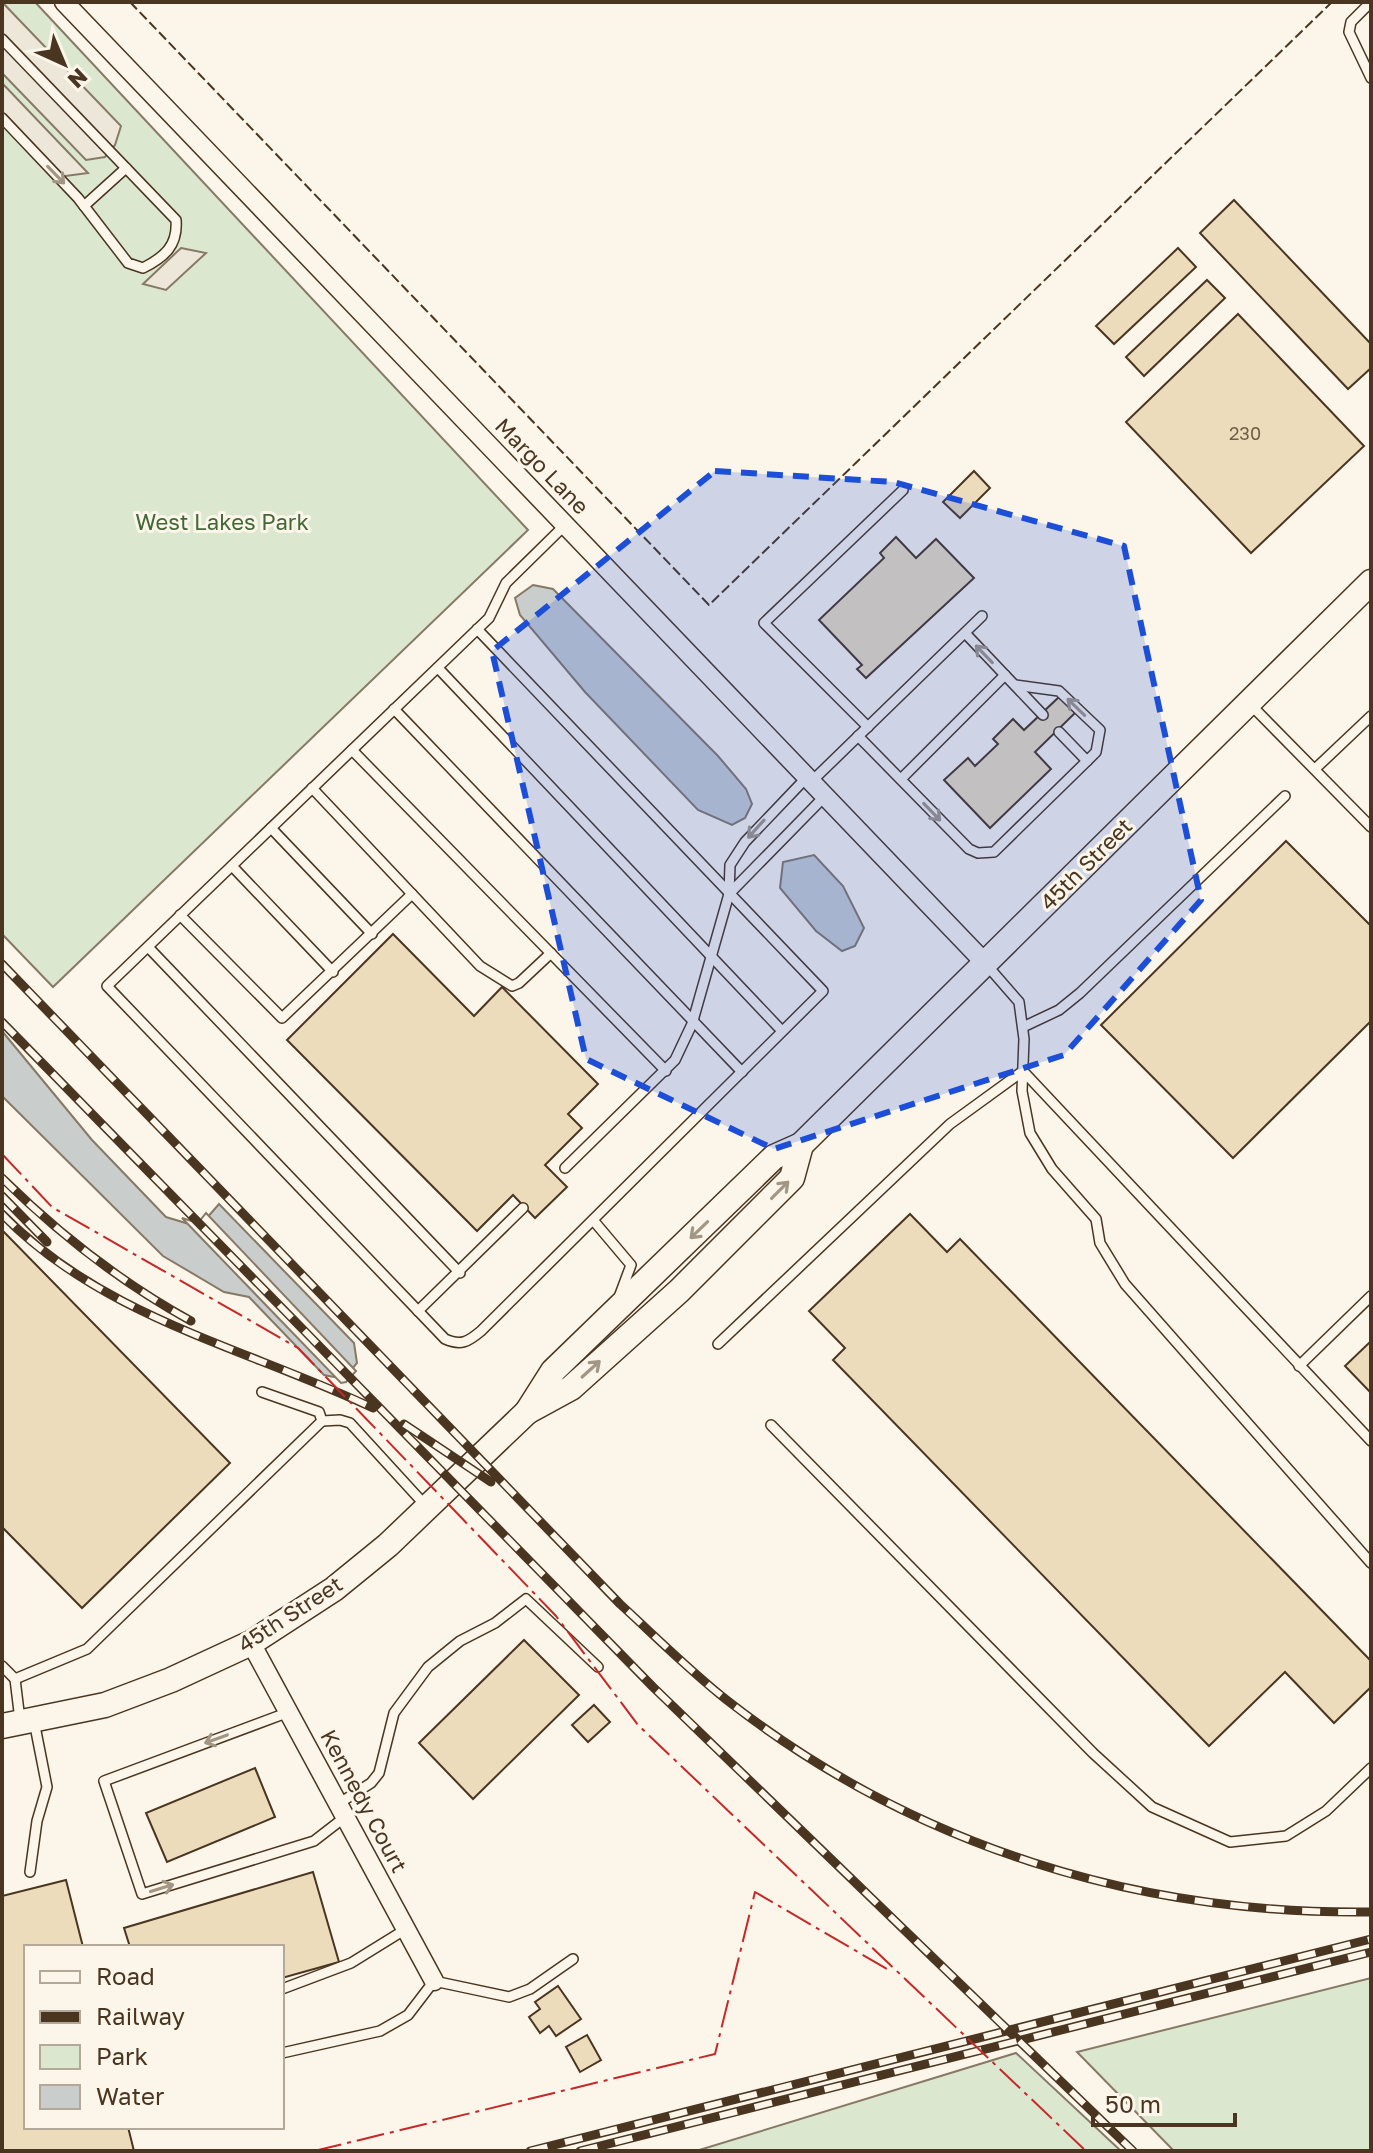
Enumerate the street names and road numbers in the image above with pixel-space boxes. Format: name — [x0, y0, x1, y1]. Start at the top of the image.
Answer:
street label: Margo Lane — [490, 412, 595, 519]
street label: 45th Street — [1034, 812, 1137, 915]
street label: 45th Street — [232, 1570, 347, 1657]
street label: Kennedy Court — [315, 1725, 413, 1877]

